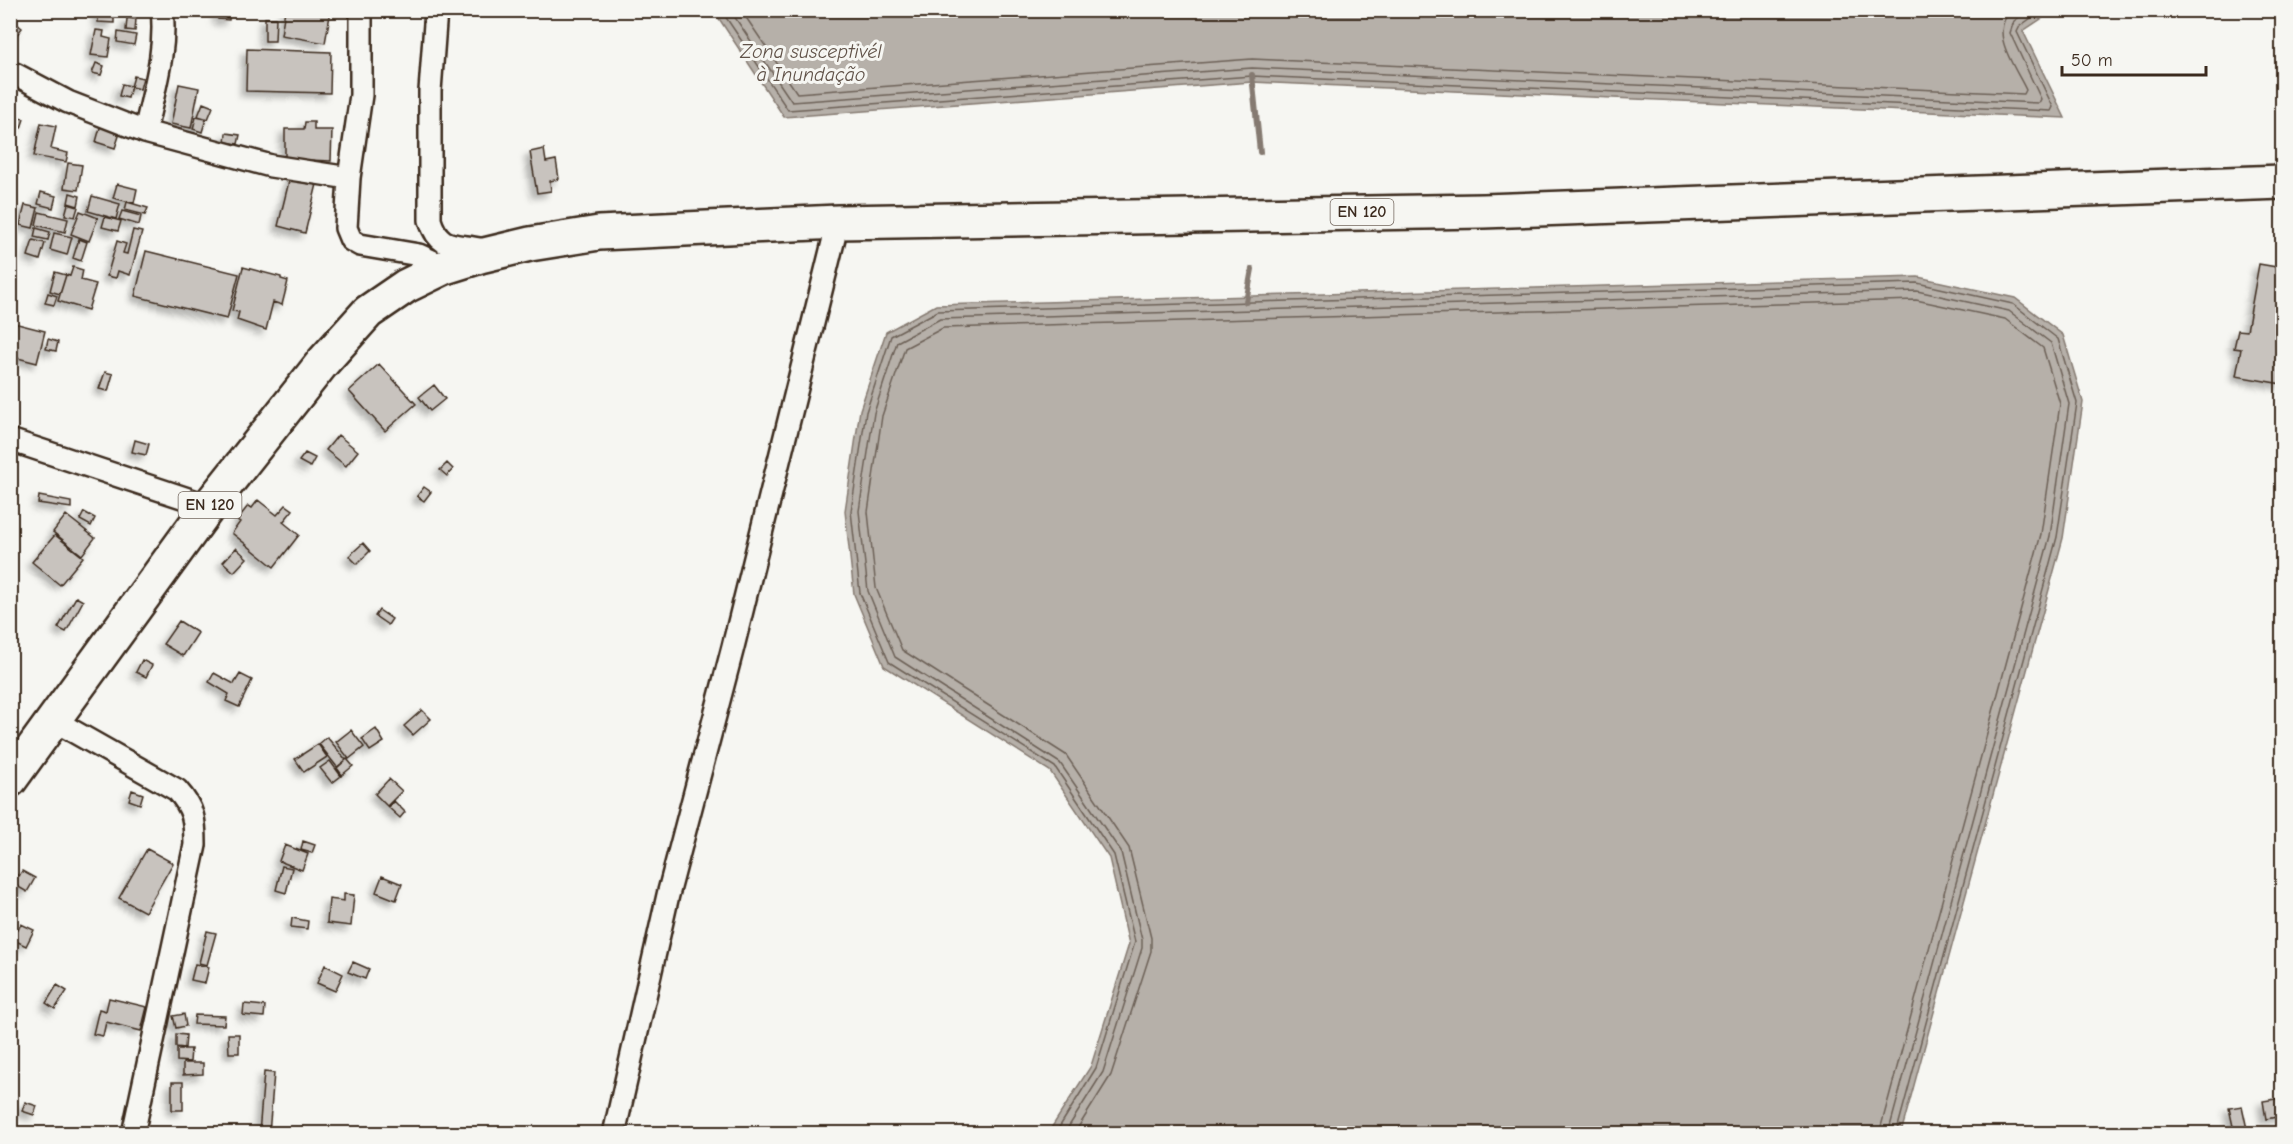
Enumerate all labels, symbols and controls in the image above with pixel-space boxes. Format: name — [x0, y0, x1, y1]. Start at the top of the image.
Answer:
scale bar — [2062, 39, 2206, 77]
water label: Zona susceptivél à Inundação — [739, 40, 882, 86]
text: 50 m — [2071, 50, 2113, 71]
road number: EN 120 — [1330, 199, 1394, 225]
road number: EN 120 — [178, 492, 242, 518]

